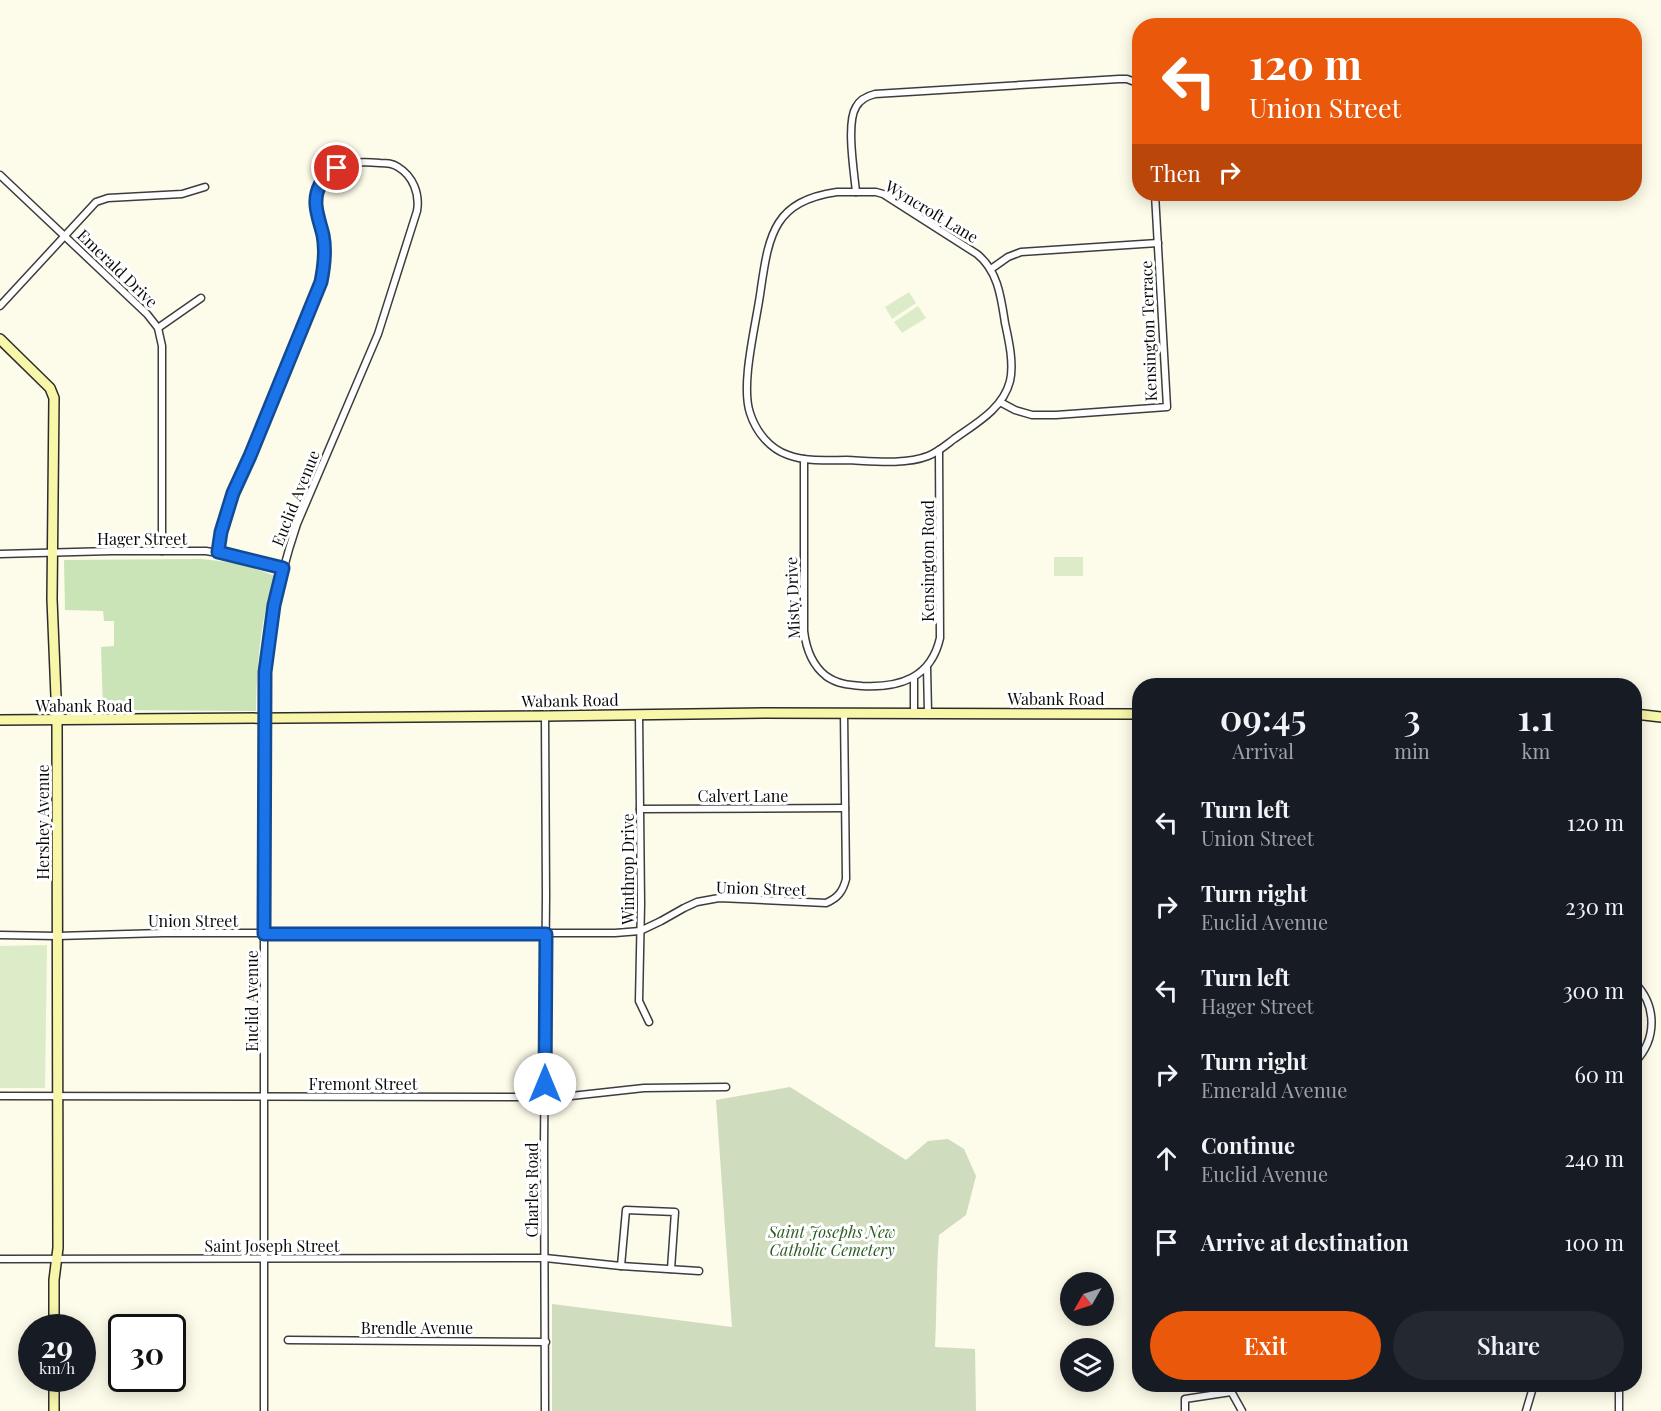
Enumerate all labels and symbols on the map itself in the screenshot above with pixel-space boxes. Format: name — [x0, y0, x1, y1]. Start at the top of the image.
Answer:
pin — [311, 142, 362, 193]
street label: Wyncroft Lane — [881, 174, 982, 247]
street label: Emerald Drive — [73, 224, 163, 312]
street label: Kensington Terrace — [1135, 260, 1161, 402]
street label: Euclid Avenue — [266, 447, 324, 549]
street label: Kensington Road — [917, 500, 938, 622]
street label: Hager Street — [97, 528, 187, 549]
street label: Misty Drive — [780, 557, 804, 639]
street label: Wabank Road — [1006, 688, 1105, 709]
street label: Wabank Road — [520, 689, 619, 711]
street label: Wabank Road — [34, 695, 133, 716]
street label: Hershey Avenue — [32, 764, 53, 880]
street label: Calvert Lane — [698, 785, 788, 806]
street label: Winthrop Drive — [617, 813, 638, 926]
street label: Union Street — [716, 876, 807, 900]
street label: Union Street — [148, 910, 238, 931]
street label: Euclid Avenue — [241, 950, 262, 1052]
position arrow — [513, 1052, 577, 1116]
street label: Fremont Street — [309, 1073, 418, 1094]
street label: Charles Road — [521, 1142, 542, 1238]
park label: Saint Josephs New Catholic Cemetery — [767, 1221, 896, 1260]
street label: Saint Joseph Street — [205, 1235, 340, 1256]
north arrow — [1060, 1272, 1114, 1326]
speed limit sign: 30 — [108, 1314, 186, 1392]
street label: Brendle Avenue — [361, 1317, 473, 1338]

